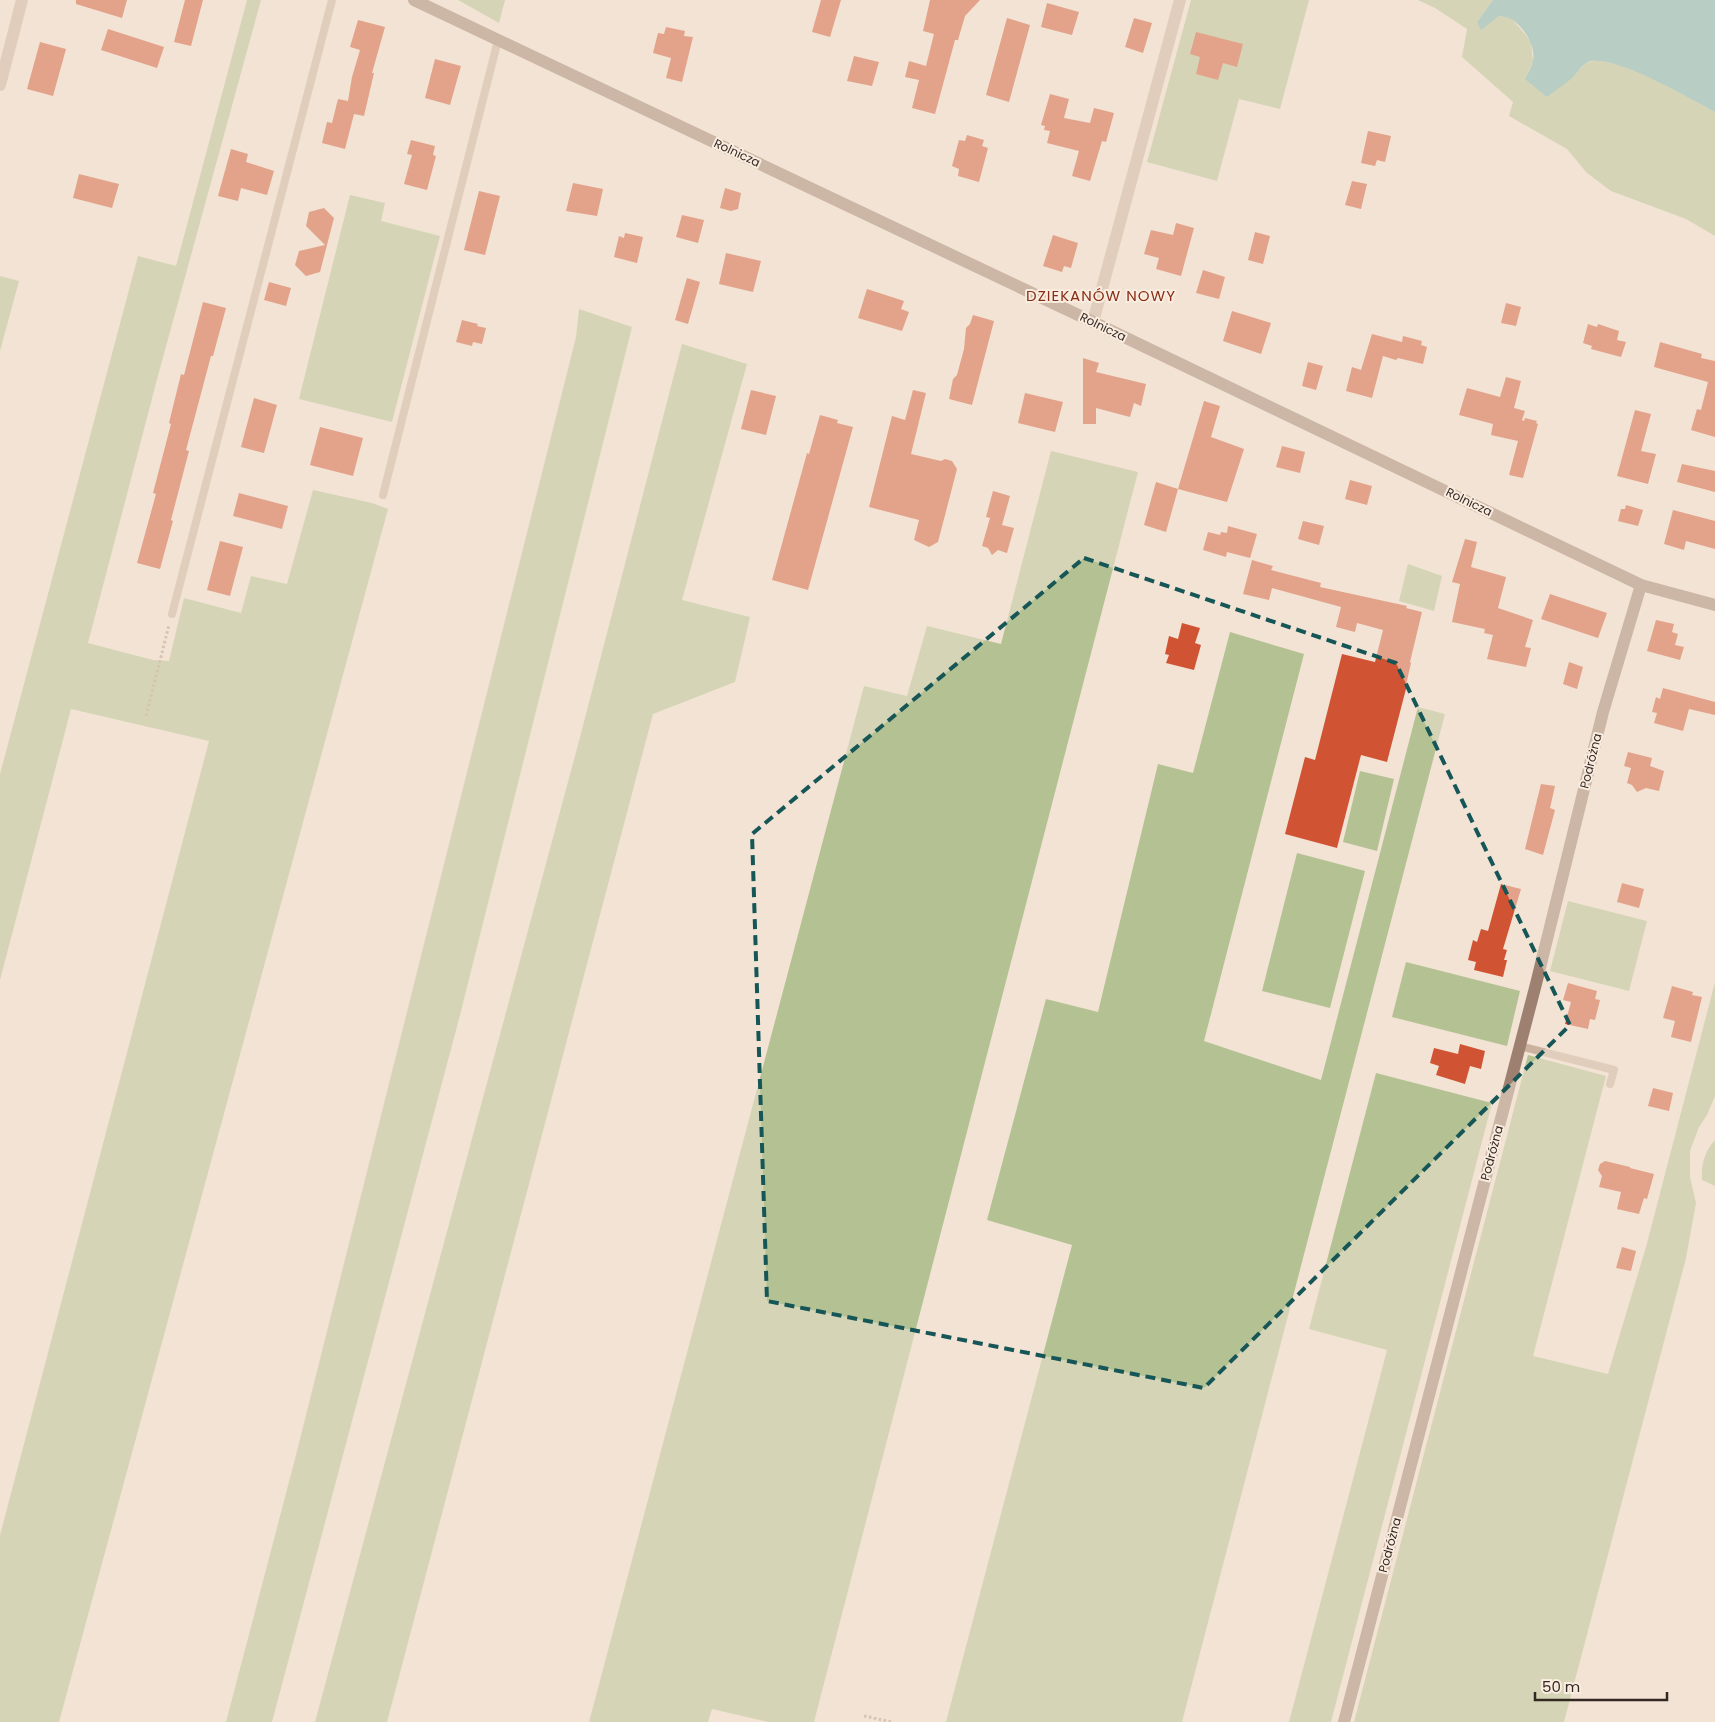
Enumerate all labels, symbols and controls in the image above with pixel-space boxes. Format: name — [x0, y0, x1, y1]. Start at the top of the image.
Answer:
street label: Rolnicza — [711, 134, 763, 171]
district label: DZIEKANÓW NOWY — [1026, 285, 1176, 306]
street label: Rolnicza — [1077, 308, 1129, 345]
street label: Rolnicza — [1443, 483, 1495, 520]
street label: Podróżna — [1575, 732, 1606, 790]
street label: Podróżna — [1476, 1124, 1507, 1182]
street label: Podróżna — [1374, 1516, 1405, 1574]
scale bar — [1535, 1670, 1668, 1702]
text: 50 m — [1542, 1676, 1580, 1697]

